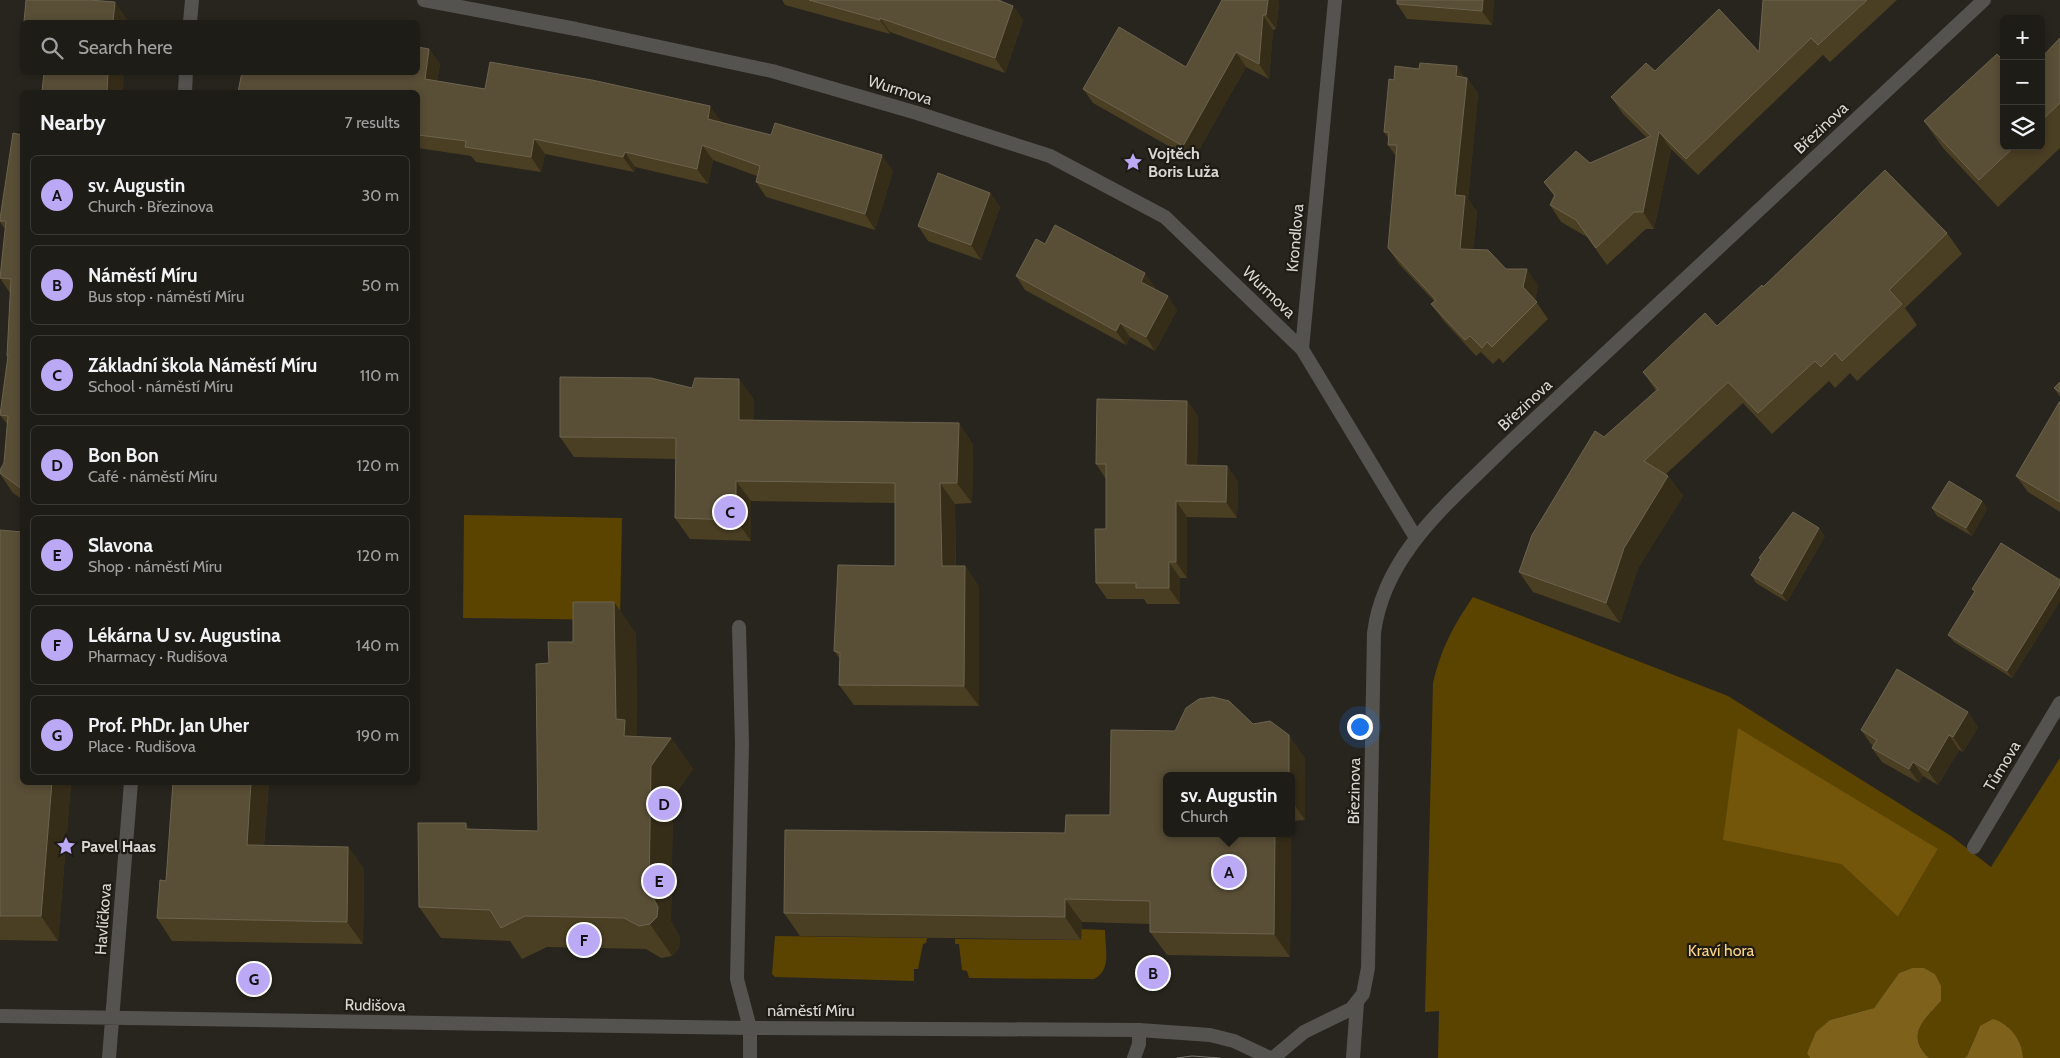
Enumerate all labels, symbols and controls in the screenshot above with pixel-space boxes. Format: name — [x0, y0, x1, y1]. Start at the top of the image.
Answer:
map controls — [2000, 15, 2045, 150]
button: + — [2000, 15, 2045, 60]
search box — [20, 20, 420, 75]
icon: search — [38, 34, 66, 62]
text: Search here — [78, 36, 172, 59]
button: − — [2000, 60, 2045, 105]
street label: Wurmova — [866, 71, 935, 109]
street label: Březinova — [1790, 98, 1852, 158]
button: layers — [2000, 105, 2045, 150]
text: Nearby — [40, 110, 106, 135]
text: 7 results — [345, 113, 400, 132]
place label: Vojtěch Boris Luža — [1148, 144, 1219, 181]
place icon: Vojtěch Boris Luža — [1122, 151, 1144, 173]
text: sv. Augustin — [88, 174, 185, 197]
text: A — [52, 186, 62, 205]
text: 30 m — [362, 186, 399, 205]
text: Church · Březinova — [88, 197, 214, 216]
street label: Krondlova — [1283, 203, 1307, 273]
street label: Wurmova — [1239, 262, 1300, 322]
text: Náměstí Míru — [88, 264, 197, 287]
text: B — [52, 276, 62, 295]
text: 50 m — [362, 276, 399, 295]
text: Bus stop · náměstí Míru — [88, 287, 244, 306]
text: Základní škola Náměstí Míru — [88, 354, 317, 377]
text: C — [52, 366, 62, 385]
text: 110 m — [360, 366, 399, 385]
street label: Březinova — [1494, 375, 1556, 435]
text: School · náměstí Míru — [88, 377, 233, 396]
text: Bon Bon — [88, 444, 159, 467]
text: D — [51, 456, 63, 475]
text: 120 m — [357, 456, 399, 475]
text: Café · náměstí Míru — [88, 467, 217, 486]
pin: C — [714, 493, 746, 531]
text: Slavona — [88, 534, 153, 557]
text: E — [52, 546, 62, 565]
text: 120 m — [357, 546, 399, 565]
text: Shop · náměstí Míru — [88, 557, 222, 576]
text: Lékárna U sv. Augustina — [88, 624, 281, 647]
text: F — [53, 636, 61, 655]
text: 140 m — [356, 636, 399, 655]
text: Pharmacy · Rudišova — [88, 647, 227, 666]
text: Prof. PhDr. Jan Uher — [88, 714, 249, 737]
your location — [1347, 714, 1373, 740]
text: G — [52, 726, 62, 745]
text: 190 m — [356, 726, 399, 745]
text: Place · Rudišova — [88, 737, 196, 756]
street label: Tůmova — [1980, 737, 2024, 794]
street label: Březinova — [1344, 757, 1364, 825]
popup — [1163, 772, 1295, 837]
text: sv. Augustin — [1180, 784, 1278, 807]
pin: D — [648, 785, 680, 823]
text: Church — [1180, 807, 1228, 826]
place icon: Pavel Haas — [55, 835, 77, 857]
place label: Pavel Haas — [81, 837, 156, 856]
pin: A — [1213, 853, 1245, 891]
pin: E — [643, 862, 675, 900]
street label: Havlíčkova — [91, 882, 115, 955]
pin: F — [568, 921, 600, 959]
park label: Kraví hora — [1688, 941, 1754, 960]
pin: B — [1137, 954, 1169, 992]
pin: G — [238, 960, 270, 998]
street label: Rudišova — [344, 995, 406, 1015]
street label: náměstí Míru — [767, 1001, 855, 1020]

